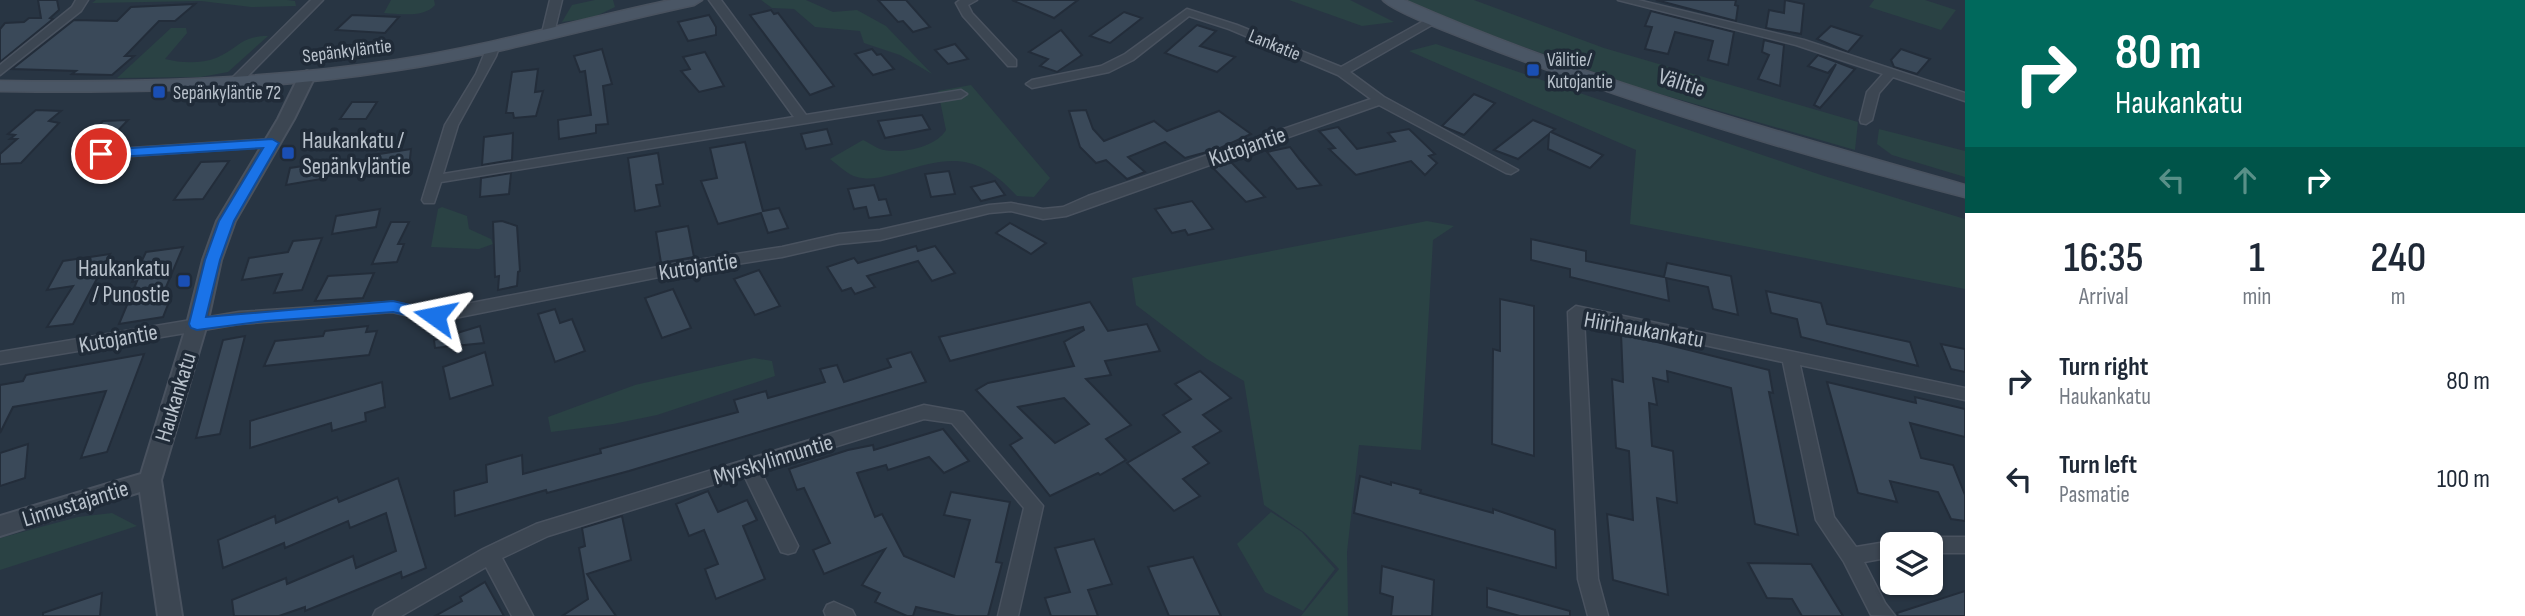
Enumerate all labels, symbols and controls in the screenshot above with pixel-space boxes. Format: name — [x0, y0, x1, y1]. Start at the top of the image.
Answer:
text: 80 m — [2115, 24, 2202, 83]
street label: Lankatie — [1245, 25, 1304, 66]
icon: right — [2000, 28, 2091, 119]
street label: Sepänkyläntie — [301, 35, 393, 68]
place label: Välitie/ Kutojantie — [1547, 49, 1613, 94]
marker: Välitie/ Kutojantie — [1525, 62, 1541, 78]
street label: Välitie — [1655, 62, 1709, 104]
place label: Sepänkyläntie 72 — [173, 82, 281, 105]
marker: Sepänkyläntie 72 — [151, 84, 167, 100]
text: Haukankatu — [2115, 84, 2243, 123]
street label: Kutojantie — [1205, 121, 1290, 173]
pin — [71, 124, 131, 184]
place label: Haukankatu / Sepänkyläntie — [302, 127, 411, 181]
icon: arrive — [82, 135, 120, 173]
marker: Haukankatu / Sepänkyläntie — [280, 145, 296, 161]
icon: left — [2153, 161, 2191, 199]
icon: ahead — [2226, 161, 2264, 199]
icon: right — [2299, 161, 2337, 199]
text: 16:35 — [2064, 233, 2144, 284]
text: 1 — [2249, 233, 2265, 284]
text: 240 — [2370, 233, 2426, 284]
street label: Kutojantie — [657, 247, 740, 287]
place label: Haukankatu / Punostie — [78, 255, 170, 309]
marker: Haukankatu / Punostie — [176, 273, 192, 289]
position arrow — [398, 279, 472, 353]
text: Arrival — [2079, 283, 2128, 311]
text: min — [2242, 283, 2271, 311]
text: m — [2391, 283, 2406, 311]
street label: Hiirihaukankatu — [1582, 306, 1706, 354]
street label: Kutojantie — [77, 318, 160, 360]
street label: Haukankatu — [149, 349, 203, 445]
text: Turn right — [2059, 352, 2148, 383]
icon: right — [2000, 362, 2038, 400]
text: 80 m — [2446, 366, 2490, 397]
text: Haukankatu — [2059, 383, 2151, 411]
street label: Myrskylinnuntie — [710, 428, 836, 491]
text: Turn left — [2059, 450, 2137, 481]
icon: left — [2000, 460, 2038, 498]
text: 100 m — [2437, 464, 2490, 495]
street label: Linnustajantie — [19, 475, 132, 533]
text: Pasmatie — [2059, 481, 2130, 509]
map controls — [1880, 532, 1943, 595]
button: layers — [1880, 532, 1943, 595]

